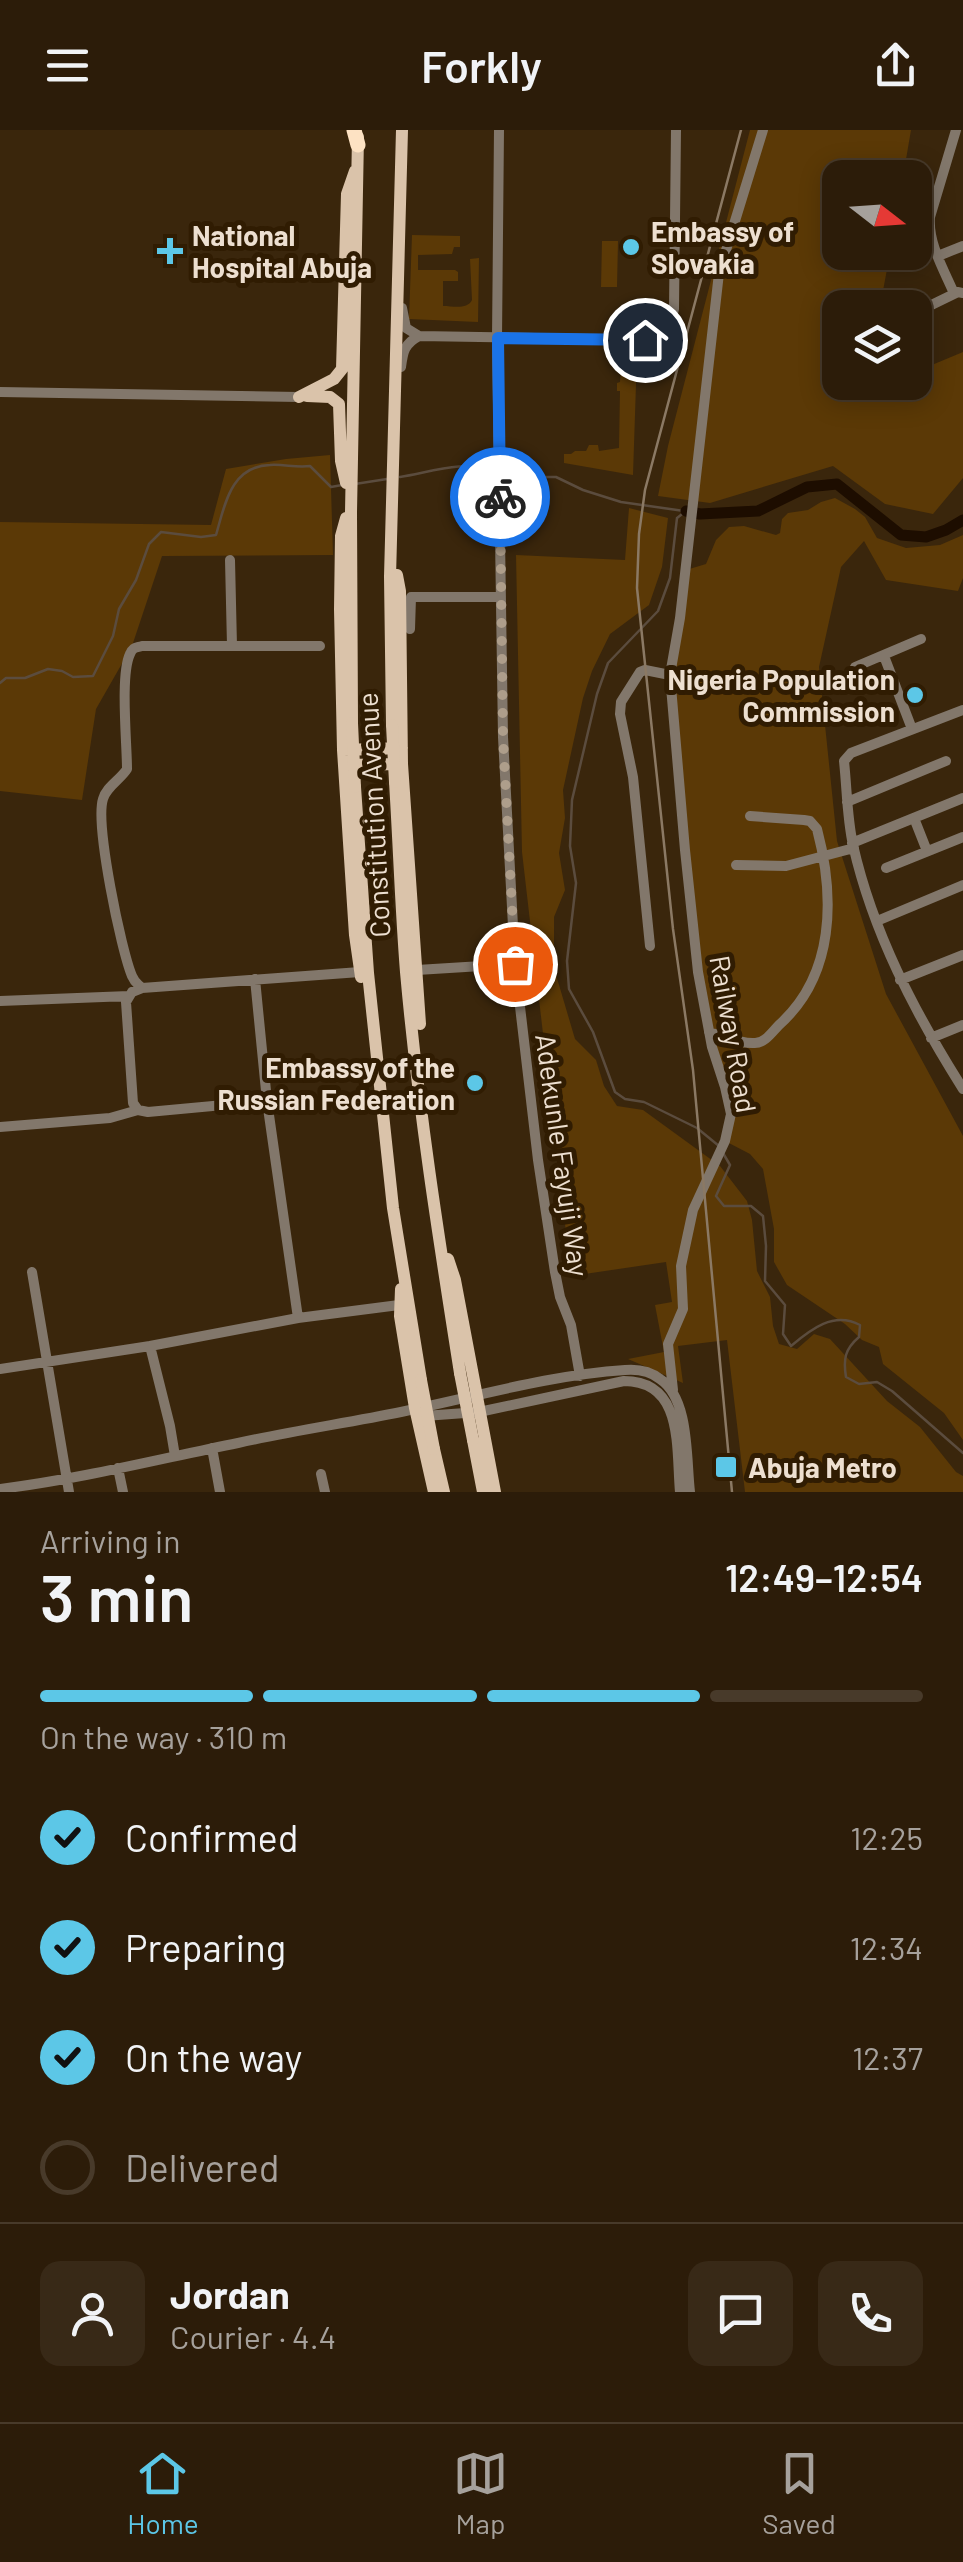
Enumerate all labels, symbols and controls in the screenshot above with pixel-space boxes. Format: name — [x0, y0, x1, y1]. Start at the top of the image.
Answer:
icon: menu — [40, 38, 95, 93]
text: Forkly — [421, 38, 542, 92]
icon: share — [868, 38, 923, 93]
north arrow — [822, 160, 932, 270]
map controls — [822, 160, 932, 400]
place label: Embassy of Slovakia — [651, 214, 794, 280]
place label: National Hospital Abuja — [192, 218, 372, 284]
marker: Embassy of Slovakia — [620, 236, 642, 258]
marker: National Hospital Abuja — [157, 238, 183, 264]
button: layers — [822, 290, 932, 400]
pin — [603, 298, 688, 383]
icon: home — [618, 313, 673, 368]
courier — [450, 447, 550, 547]
icon: bike — [473, 470, 528, 525]
place label: Nigeria Population Commission — [667, 662, 895, 728]
marker: Nigeria Population Commission — [904, 684, 926, 706]
street label: Constitution Avenue — [350, 691, 396, 939]
pin — [473, 922, 558, 1007]
icon: bag — [488, 937, 543, 992]
street label: Railway Road — [703, 953, 765, 1115]
street label: Adekunle Fayuji Way — [529, 1031, 597, 1279]
place label: Embassy of the Russian Federation — [218, 1050, 455, 1116]
marker: Embassy of the Russian Federation — [464, 1072, 486, 1094]
place label: Abuja Metro — [748, 1450, 897, 1484]
marker: Abuja Metro — [713, 1454, 739, 1480]
text: Arriving in — [40, 1521, 180, 1559]
text: 12:49–12:54 — [725, 1554, 923, 1600]
text: 3 min — [40, 1557, 193, 1635]
text: On the way · 310 m — [40, 1717, 287, 1755]
icon: check — [40, 1810, 95, 1865]
text: Confirmed — [125, 1814, 298, 1860]
text: 12:25 — [850, 1818, 923, 1856]
icon: check — [40, 1920, 95, 1975]
text: Preparing — [125, 1924, 286, 1970]
text: 12:34 — [850, 1928, 923, 1966]
icon: check — [40, 2030, 95, 2085]
text: On the way — [125, 2034, 302, 2080]
text: 12:37 — [852, 2038, 923, 2076]
text: Delivered — [125, 2144, 279, 2190]
button: person — [40, 2261, 145, 2366]
button: chat — [688, 2261, 793, 2366]
button: phone — [818, 2261, 923, 2366]
text: Jordan — [170, 2271, 290, 2317]
text: Courier · 4.4 — [170, 2317, 336, 2355]
tab: Home — [127, 2446, 199, 2540]
tab: Map — [453, 2446, 508, 2540]
tab: Saved — [762, 2446, 836, 2540]

